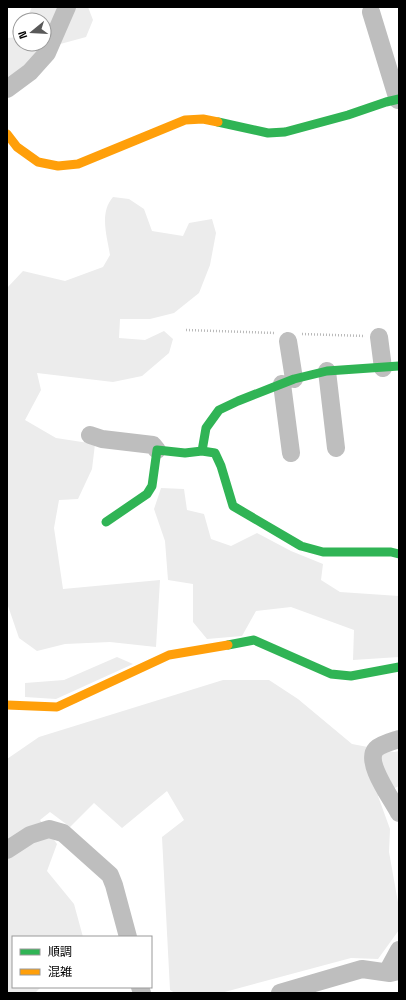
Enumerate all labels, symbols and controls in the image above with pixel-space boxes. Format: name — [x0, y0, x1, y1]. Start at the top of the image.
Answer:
north arrow — [12, 12, 52, 52]
text: N — [15, 29, 30, 41]
legend — [12, 936, 152, 988]
text: 順調 — [48, 944, 72, 960]
text: 混雑 — [48, 964, 72, 980]

